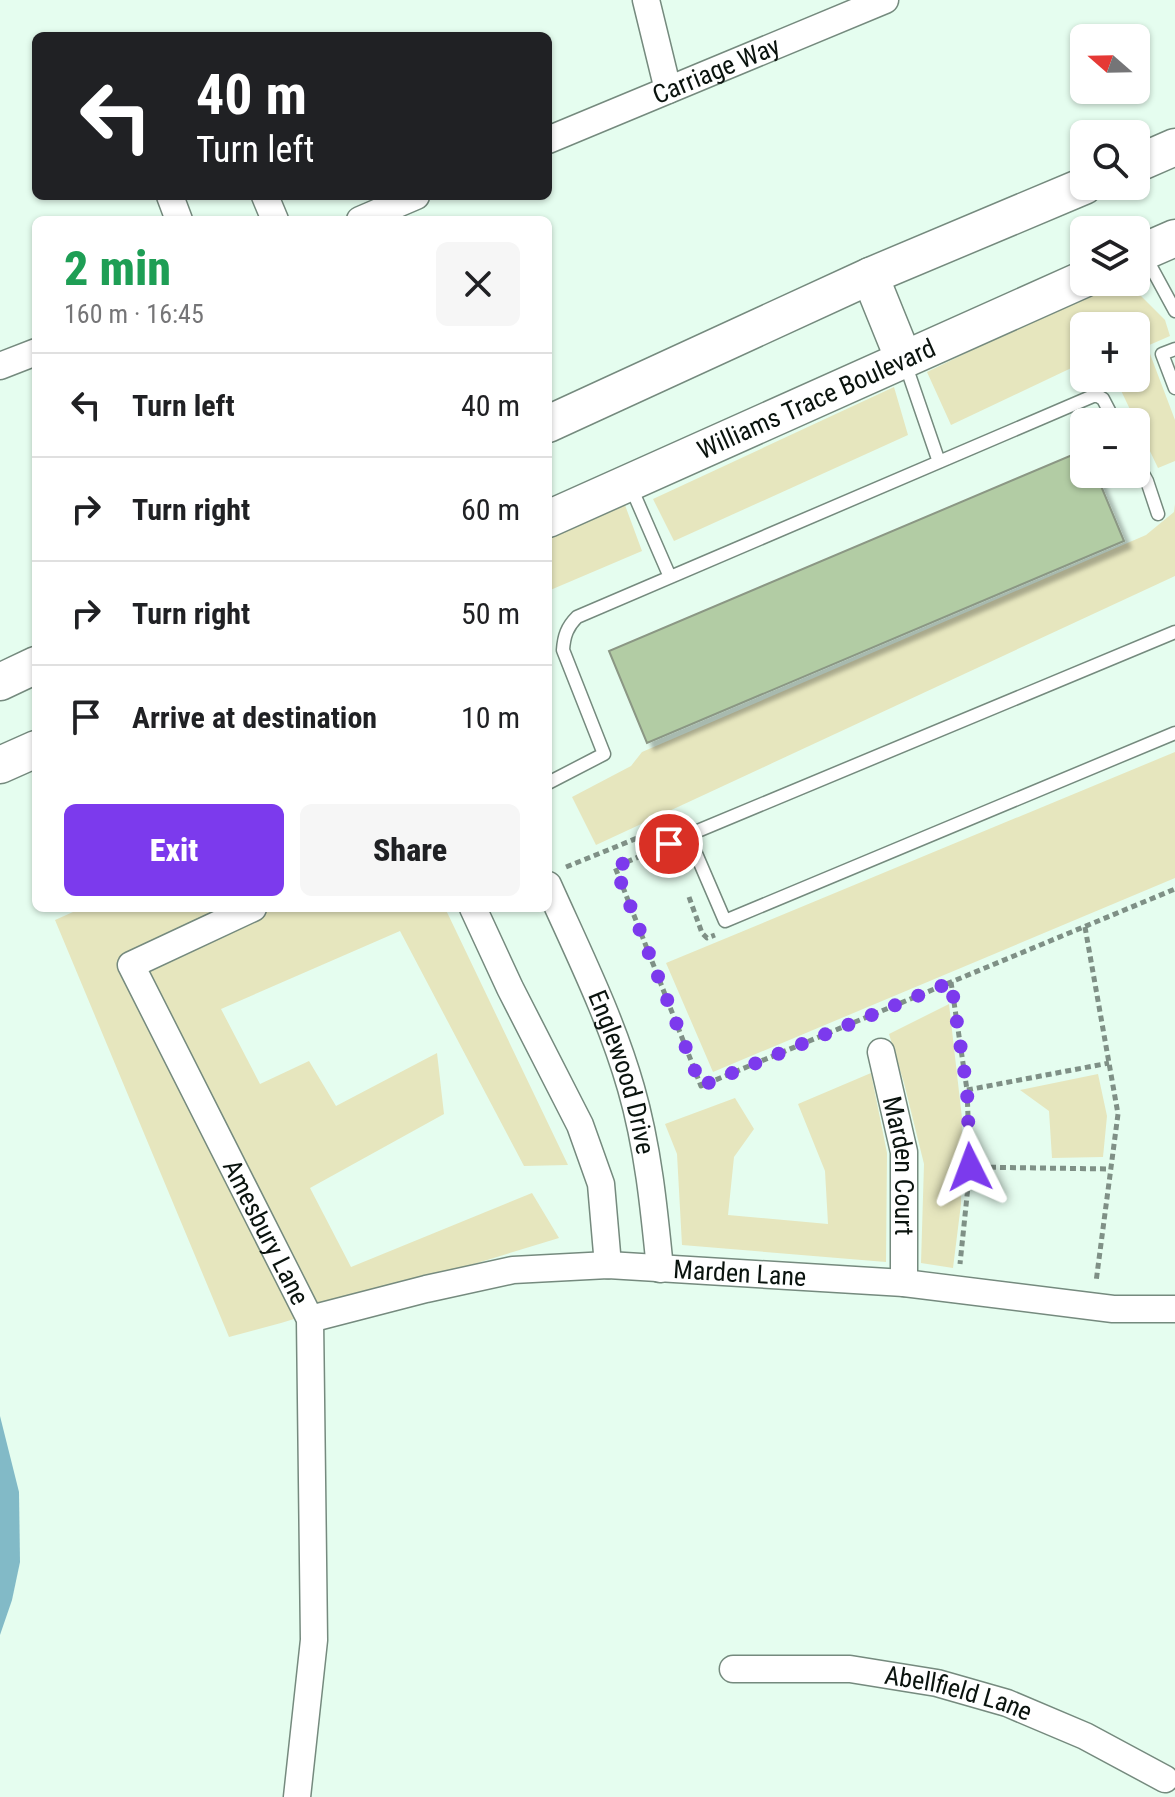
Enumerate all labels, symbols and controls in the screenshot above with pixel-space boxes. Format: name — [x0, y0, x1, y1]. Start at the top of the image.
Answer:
north arrow — [1070, 24, 1150, 104]
map controls — [1070, 24, 1150, 488]
street label: Carriage Way — [648, 30, 784, 110]
text: 40 m — [196, 62, 307, 128]
icon: left — [64, 64, 168, 168]
button: search — [1070, 120, 1150, 200]
text: Turn left — [196, 129, 314, 171]
button: layers — [1070, 216, 1150, 296]
text: 2 min — [64, 240, 171, 297]
button: close — [436, 242, 520, 326]
text: 160 m · 16:45 — [64, 299, 204, 329]
button: + — [1070, 312, 1150, 392]
street label: Williams Trace Boulevard — [693, 333, 940, 465]
icon: left — [64, 383, 108, 427]
text: Turn left — [132, 388, 235, 423]
text: 40 m — [461, 388, 520, 423]
button: − — [1070, 408, 1150, 488]
icon: right — [64, 487, 108, 531]
text: Turn right — [132, 492, 250, 527]
text: 60 m — [461, 492, 520, 527]
icon: right — [64, 591, 108, 635]
text: Turn right — [132, 596, 250, 631]
text: 50 m — [461, 596, 520, 631]
icon: arrive — [64, 695, 108, 739]
text: Arrive at destination — [132, 700, 377, 735]
text: 10 m — [461, 700, 520, 735]
button: Exit — [64, 804, 284, 896]
button: Share — [300, 804, 520, 896]
pin — [635, 810, 703, 878]
icon: arrive — [647, 822, 691, 866]
street label: Englewood Drive — [582, 986, 661, 1157]
street label: Marden Court — [877, 1093, 919, 1235]
position arrow — [928, 1125, 1012, 1209]
street label: Amesbury Lane — [217, 1155, 315, 1310]
street label: Marden Lane — [672, 1254, 807, 1292]
street label: Abellfield Lane — [882, 1660, 1037, 1727]

